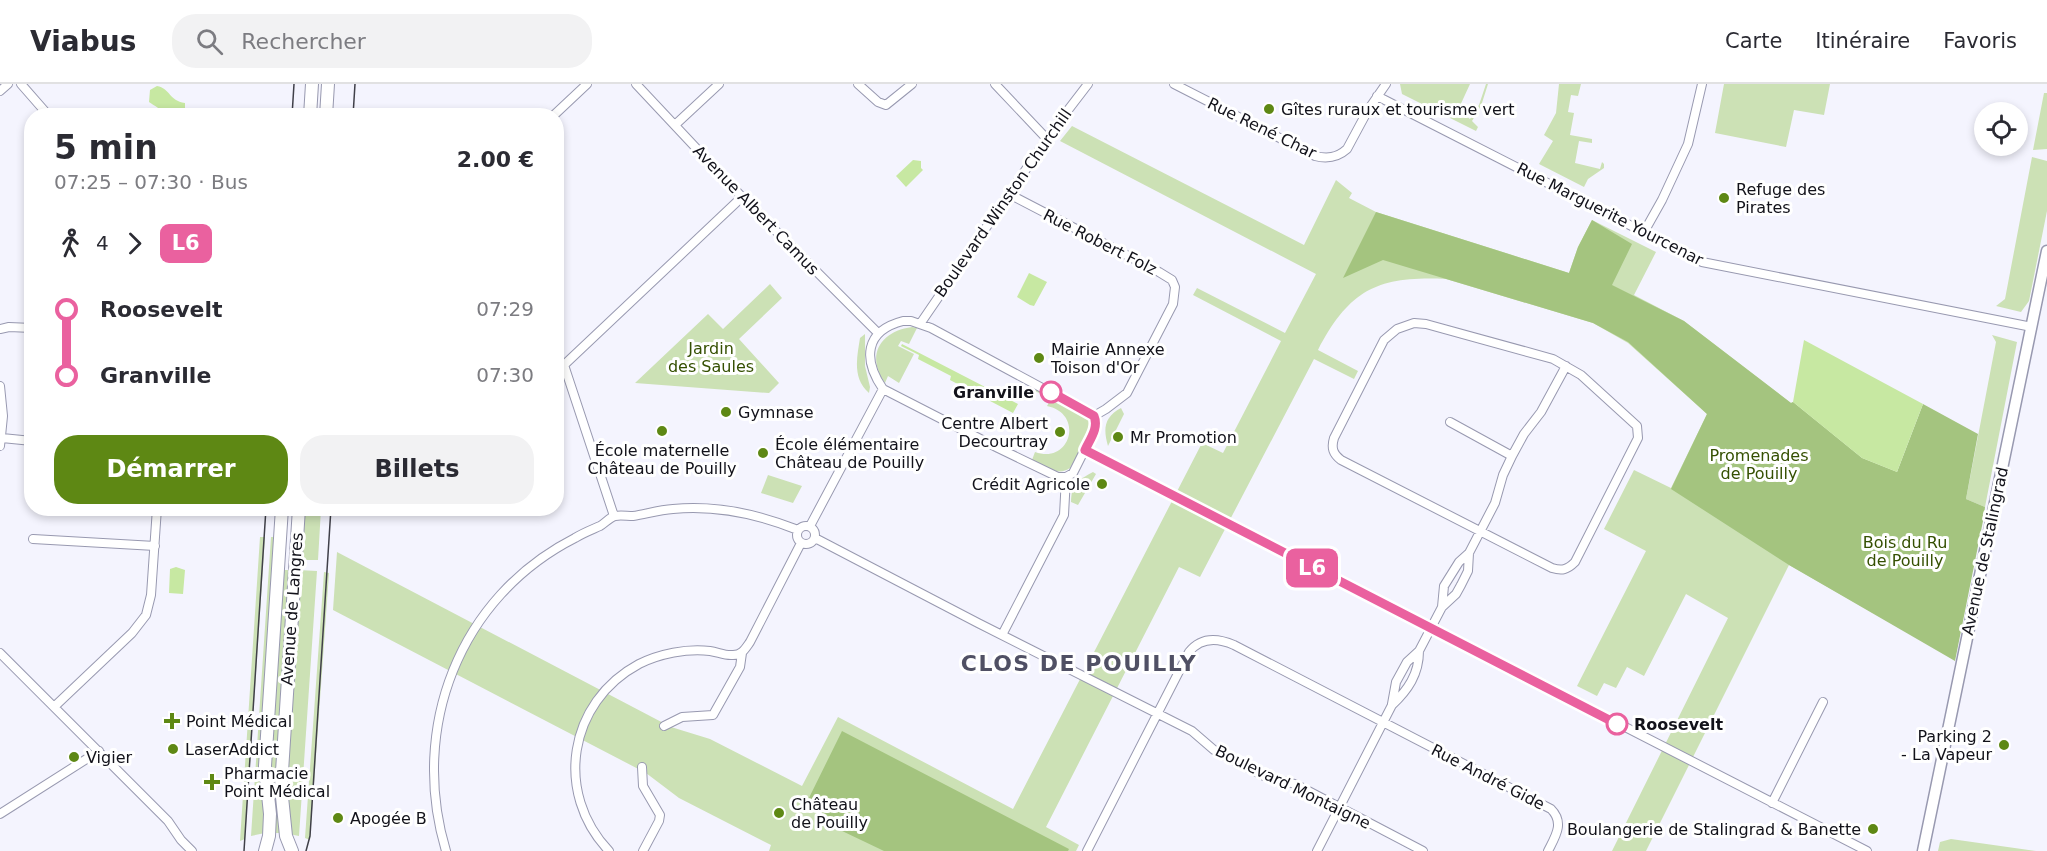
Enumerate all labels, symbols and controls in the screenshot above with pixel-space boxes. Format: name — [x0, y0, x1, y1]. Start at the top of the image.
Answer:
search box — [172, 14, 592, 68]
text: Viabus — [30, 25, 136, 58]
icon: search — [193, 25, 226, 58]
text: Rechercher — [241, 29, 366, 54]
text: Carte — [1725, 29, 1782, 53]
text: Itinéraire — [1815, 29, 1910, 53]
text: Favoris — [1943, 29, 2017, 53]
street label: Rue René Char — [1205, 93, 1320, 163]
place label: Gîtes ruraux et tourisme vert — [1281, 100, 1515, 119]
marker: Gîtes ruraux et tourisme vert — [1262, 102, 1276, 116]
map controls — [1974, 102, 2028, 156]
button: locate — [1974, 102, 2028, 156]
street label: Boulevard Winston Churchill — [931, 105, 1075, 301]
text: 5 min — [54, 128, 158, 167]
street label: Avenue Albert Camus — [689, 141, 823, 279]
text: 2.00 € — [457, 147, 534, 172]
street label: Rue Marguerite Yourcenar — [1514, 159, 1707, 270]
text: 07:25 – 07:30 · Bus — [54, 170, 248, 194]
place label: Refuge des Pirates — [1736, 180, 1825, 217]
marker: Refuge des Pirates — [1717, 191, 1731, 205]
street label: Rue Robert Folz — [1040, 205, 1160, 279]
icon: walk — [54, 227, 87, 260]
icon: forward — [118, 227, 151, 260]
text: 4 — [96, 231, 109, 255]
text: L6 — [172, 231, 200, 255]
text: Roosevelt — [100, 297, 223, 322]
text: 07:29 — [476, 297, 534, 321]
park label: Jardin des Saules — [668, 339, 754, 376]
place label: Mairie Annexe Toison d'Or — [1050, 340, 1165, 377]
marker: Mairie Annexe Toison d'Or — [1032, 351, 1046, 365]
text: Granville — [100, 363, 211, 388]
text: 07:30 — [476, 363, 534, 387]
marker: Granville — [1040, 381, 1062, 403]
place label: Granville — [953, 383, 1034, 402]
place label: Gymnase — [738, 403, 814, 422]
marker: Gymnase — [719, 405, 733, 419]
place label: Centre Albert Decourtray — [941, 414, 1048, 451]
marker: École maternelle Château de Pouilly — [655, 424, 669, 438]
marker: Centre Albert Decourtray — [1053, 425, 1067, 439]
place label: Mr Promotion — [1130, 428, 1237, 447]
marker: Mr Promotion — [1111, 430, 1125, 444]
button: Démarrer — [54, 435, 288, 504]
button: Billets — [300, 435, 534, 504]
place label: École élémentaire Château de Pouilly — [775, 435, 924, 472]
place label: École maternelle Château de Pouilly — [587, 441, 737, 478]
marker: École élémentaire Château de Pouilly — [756, 446, 770, 460]
park label: Promenades de Pouilly — [1709, 446, 1809, 483]
street label: Avenue de Stalingrad — [1958, 465, 2012, 637]
place label: Crédit Agricole — [972, 475, 1090, 494]
marker: Crédit Agricole — [1095, 477, 1109, 491]
street label: Avenue de Langres — [277, 532, 307, 686]
park label: Bois du Ru de Pouilly — [1863, 533, 1947, 570]
line badge: L6 — [1285, 548, 1339, 588]
text: L6 — [1298, 556, 1326, 580]
district label: CLOS DE POUILLY — [961, 651, 1197, 676]
marker: Point Médical — [163, 712, 181, 730]
place label: Point Médical — [186, 712, 292, 731]
marker: Roosevelt — [1606, 713, 1628, 735]
place label: Roosevelt — [1634, 715, 1723, 734]
place label: Parking 2 - La Vapeur — [1901, 727, 1992, 764]
marker: Parking 2 - La Vapeur — [1997, 738, 2011, 752]
place label: LaserAddict — [185, 740, 279, 759]
street label: Rue André Gide — [1428, 740, 1548, 814]
street label: Boulevard Montaigne — [1212, 741, 1374, 833]
marker: LaserAddict — [166, 742, 180, 756]
place label: Vigier — [86, 748, 132, 767]
marker: Vigier — [67, 750, 81, 764]
place label: Pharmacie Point Médical — [224, 764, 330, 801]
marker: Pharmacie Point Médical — [205, 775, 219, 789]
place label: Château de Pouilly — [791, 795, 868, 832]
marker: Château de Pouilly — [772, 806, 786, 820]
place label: Apogée B — [350, 809, 427, 828]
marker: Apogée B — [331, 811, 345, 825]
place label: Boulangerie de Stalingrad & Banette — [1567, 820, 1861, 839]
marker: Boulangerie de Stalingrad & Banette — [1866, 822, 1880, 836]

